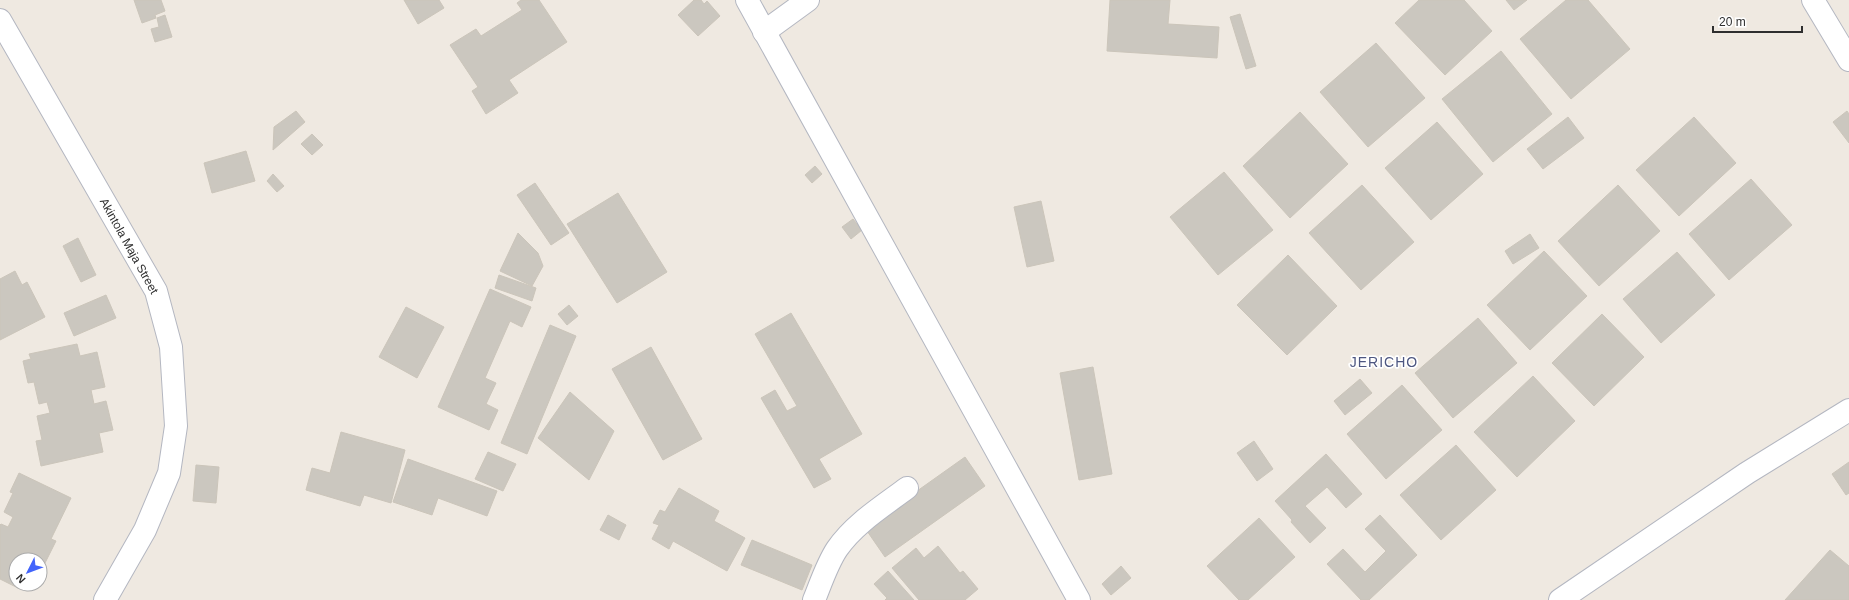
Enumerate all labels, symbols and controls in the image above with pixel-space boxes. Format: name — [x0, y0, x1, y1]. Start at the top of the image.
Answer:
scale bar — [1713, 8, 1802, 34]
text: 20 m — [1719, 15, 1746, 29]
street label: Akintola Maja Street — [97, 196, 161, 297]
district label: JERICHO — [1350, 354, 1418, 370]
north arrow — [8, 552, 48, 592]
text: N — [13, 572, 28, 586]

